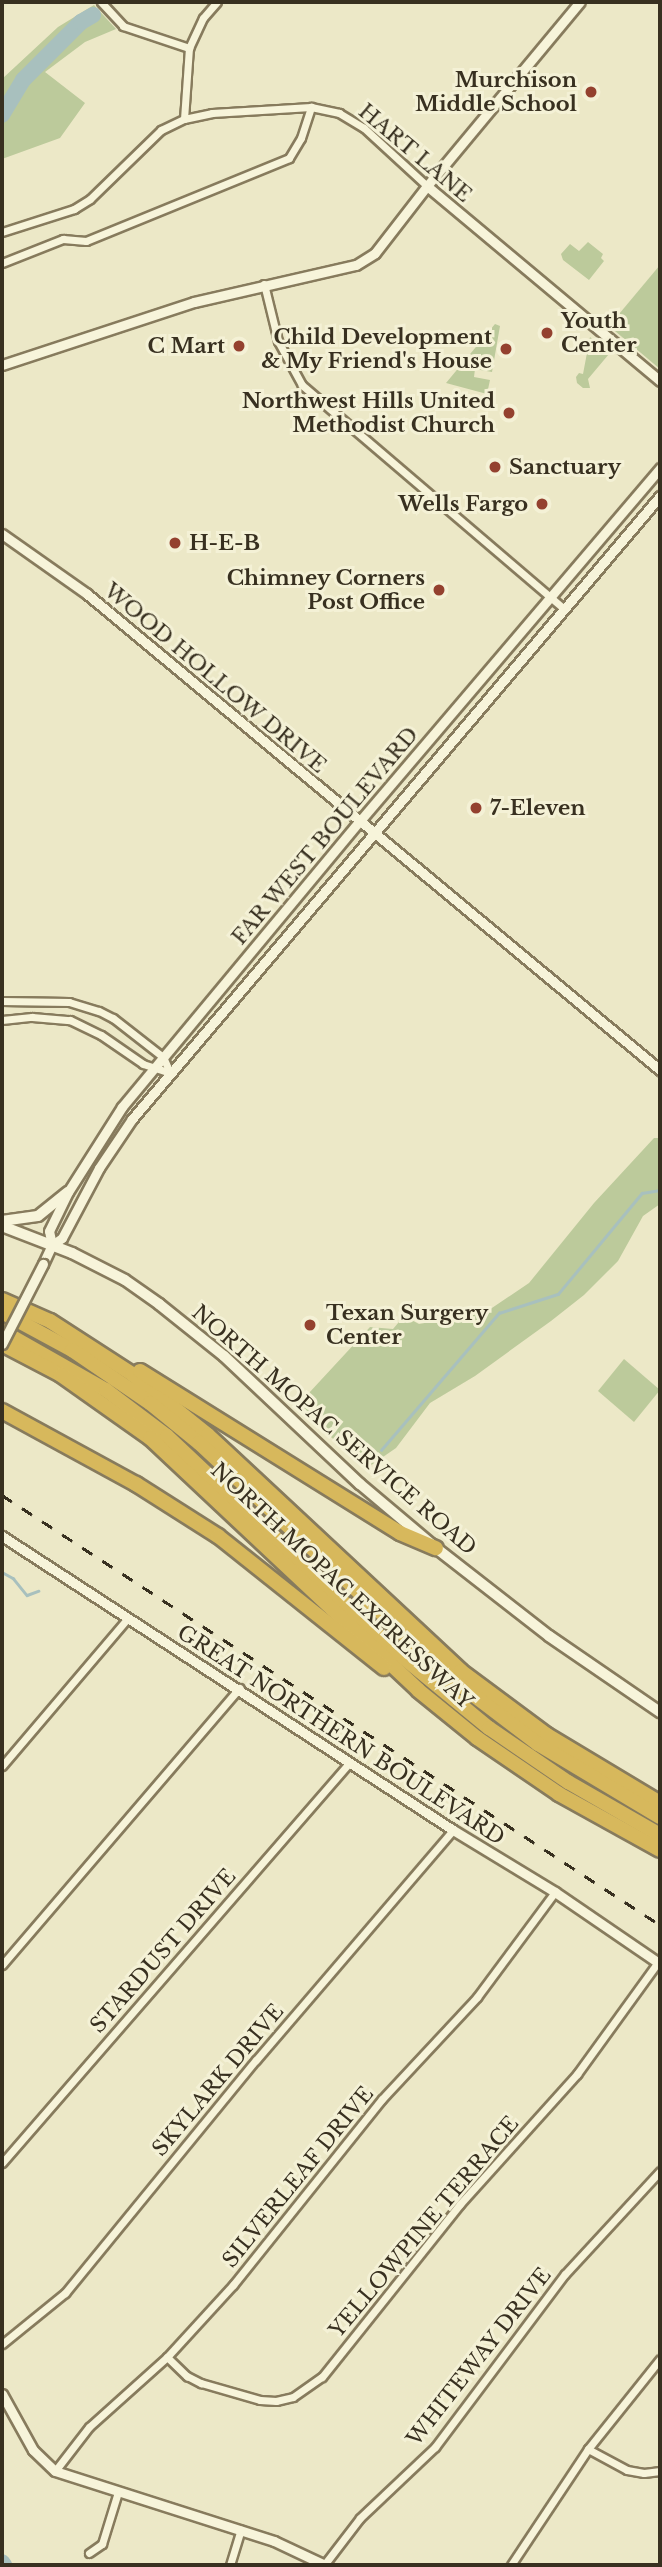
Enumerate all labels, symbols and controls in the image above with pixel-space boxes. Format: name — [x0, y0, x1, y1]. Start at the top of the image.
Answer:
place label: Murchison Middle School — [415, 67, 577, 117]
marker: Murchison Middle School — [583, 84, 599, 100]
street label: HART LANE — [353, 98, 477, 208]
place label: Youth Center — [561, 308, 637, 358]
place label: Child Development & My Friend's House — [261, 324, 492, 374]
marker: Youth Center — [539, 325, 555, 341]
place label: C Mart — [148, 333, 225, 359]
marker: C Mart — [231, 338, 247, 354]
marker: Child Development & My Friend's House — [498, 341, 514, 357]
place label: Northwest Hills United Methodist Church — [242, 388, 495, 438]
marker: Northwest Hills United Methodist Church — [501, 405, 517, 421]
place label: Sanctuary — [509, 454, 621, 480]
marker: Sanctuary — [487, 459, 503, 475]
place label: Wells Fargo — [398, 491, 528, 517]
marker: Wells Fargo — [534, 496, 550, 512]
place label: H-E-B — [189, 530, 260, 556]
marker: H-E-B — [167, 535, 183, 551]
place label: Chimney Corners Post Office — [226, 565, 425, 615]
street label: WOOD HOLLOW DRIVE — [99, 578, 331, 778]
marker: Chimney Corners Post Office — [431, 582, 447, 598]
street label: FAR WEST BOULEVARD — [226, 721, 424, 951]
place label: 7-Eleven — [490, 795, 585, 821]
marker: 7-Eleven — [468, 800, 484, 816]
street label: NORTH MOPAC SERVICE ROAD — [187, 1300, 481, 1560]
place label: Texan Surgery Center — [326, 1300, 488, 1350]
marker: Texan Surgery Center — [300, 1315, 320, 1335]
street label: NORTH MOPAC EXPRESSWAY — [206, 1458, 478, 1714]
street label: GREAT NORTHERN BOULEVARD — [172, 1619, 510, 1851]
street label: STARDUST DRIVE — [85, 1864, 241, 2038]
street label: SKYLARK DRIVE — [147, 1999, 289, 2161]
street label: SILVERLEAF DRIVE — [217, 2081, 379, 2273]
street label: YELLOWPINE TERRACE — [324, 2111, 524, 2343]
street label: WHITEWAY DRIVE — [401, 2263, 557, 2451]

